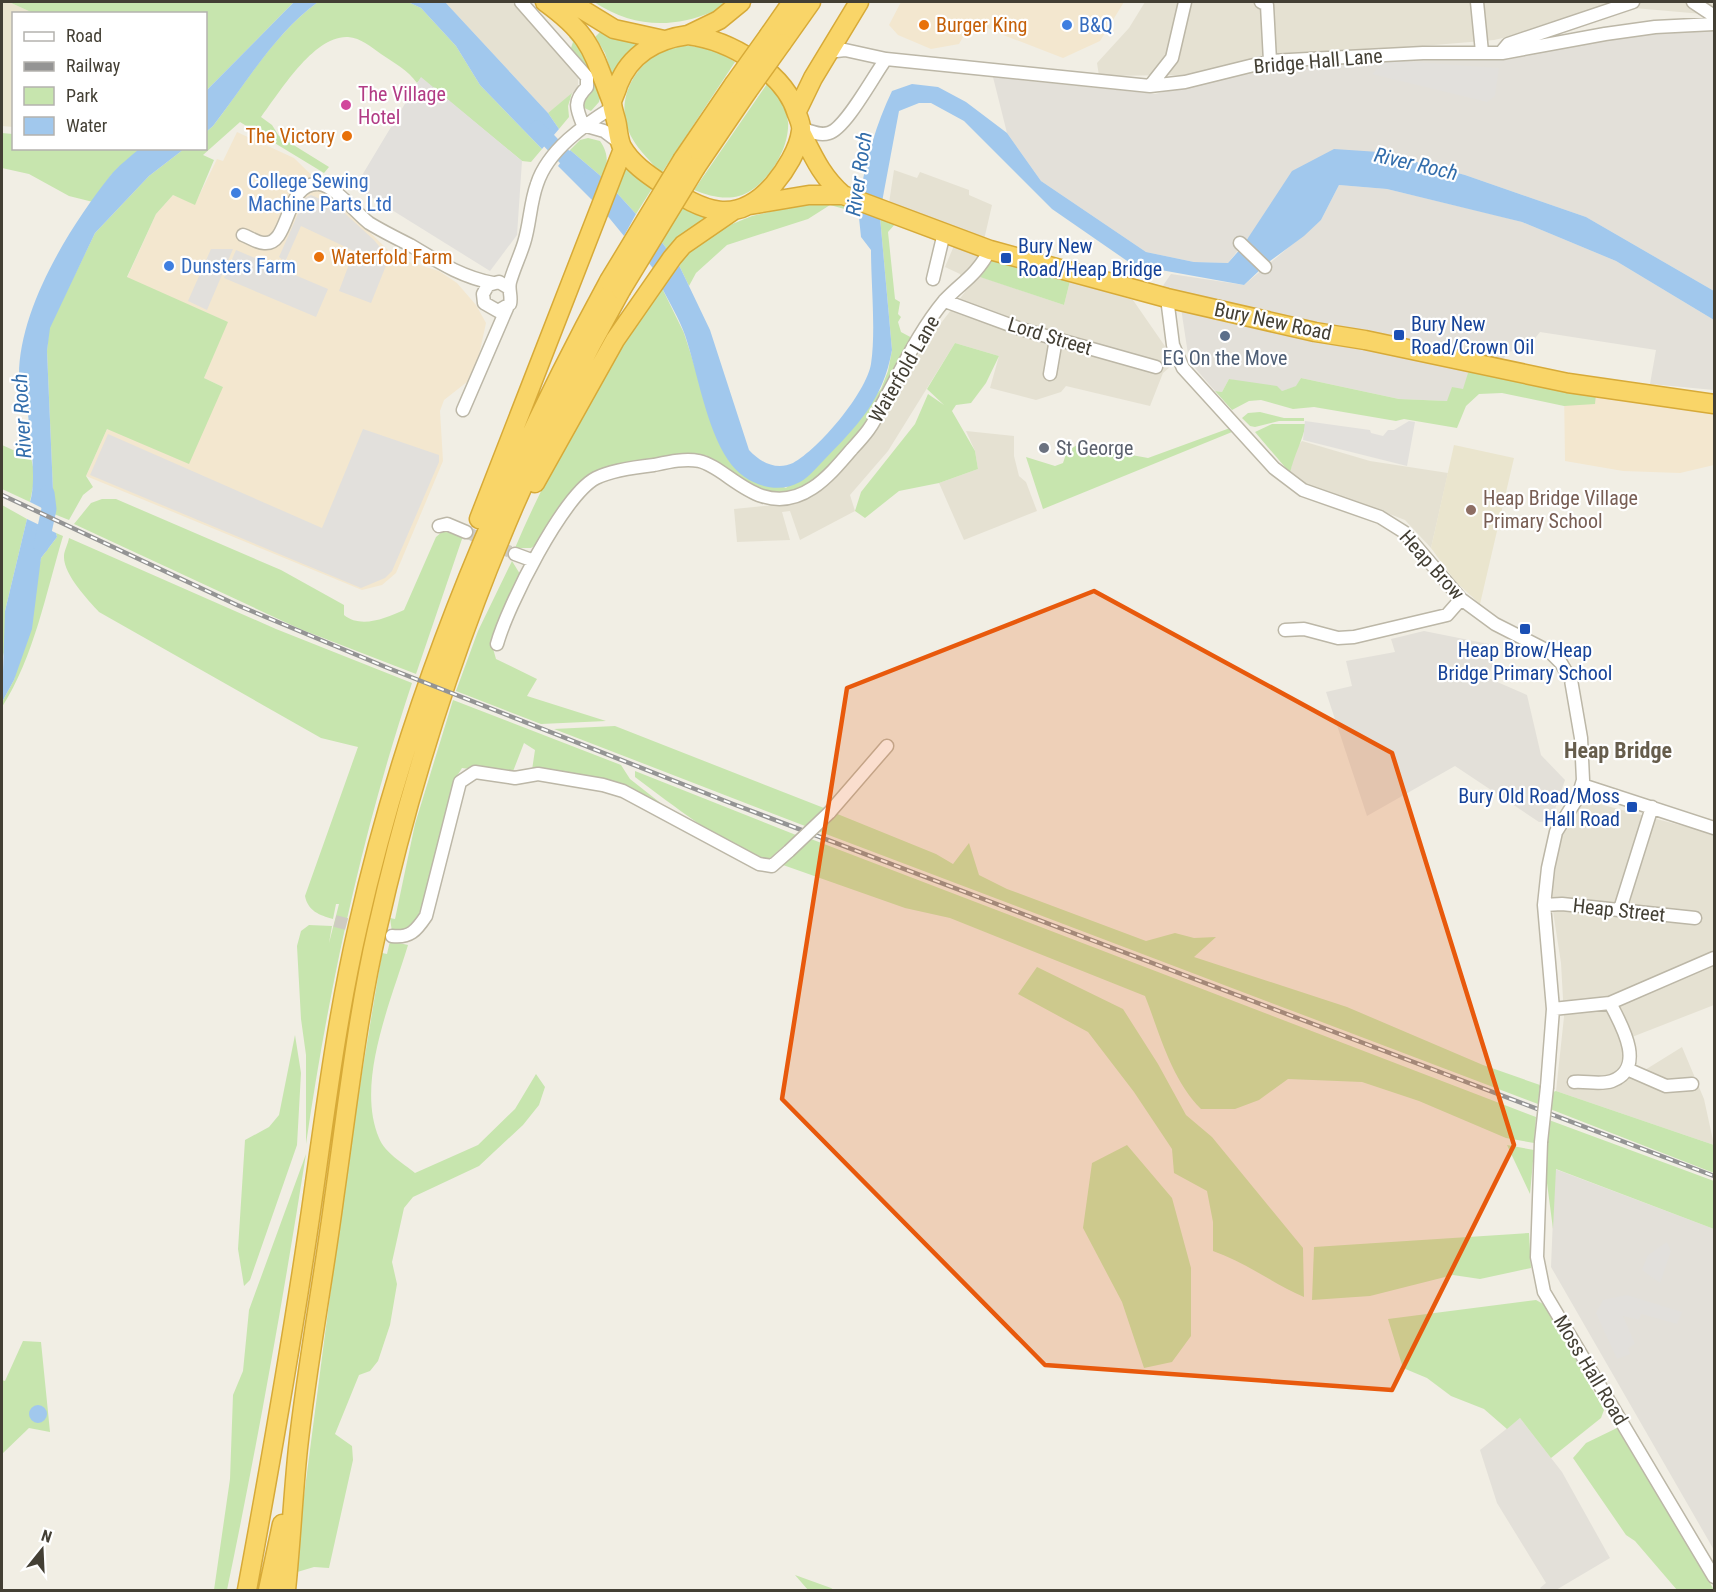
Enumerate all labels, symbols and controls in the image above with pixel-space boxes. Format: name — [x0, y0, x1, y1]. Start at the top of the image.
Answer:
legend — [12, 12, 207, 150]
place label: Burger King — [936, 13, 1027, 37]
place label: B&Q — [1079, 13, 1113, 37]
marker: Burger King — [917, 18, 931, 32]
marker: B&Q — [1060, 18, 1074, 32]
text: Road — [66, 25, 102, 46]
street label: Bridge Hall Lane — [1253, 43, 1383, 79]
text: Railway — [66, 55, 121, 76]
place label: The Village Hotel — [358, 82, 446, 129]
text: Park — [66, 85, 98, 106]
marker: The Village Hotel — [339, 98, 353, 112]
text: Water — [66, 115, 108, 136]
place label: The Victory — [246, 124, 335, 148]
marker: The Victory — [340, 129, 354, 143]
water label: River Roch — [841, 130, 877, 218]
water label: River Roch — [1372, 143, 1460, 185]
place label: College Sewing Machine Parts Ltd — [248, 169, 392, 216]
marker: College Sewing Machine Parts Ltd — [229, 186, 243, 200]
place label: Bury New Road/Heap Bridge — [1018, 234, 1162, 281]
place label: Waterfold Farm — [331, 245, 453, 269]
marker: Waterfold Farm — [312, 250, 326, 264]
marker: Bury New Road/Heap Bridge — [999, 251, 1013, 265]
place label: Dunsters Farm — [181, 254, 296, 278]
marker: Dunsters Farm — [162, 259, 176, 273]
street label: Bury New Road — [1212, 297, 1334, 345]
street label: Waterfold Lane — [864, 311, 944, 427]
street label: Lord Street — [1005, 312, 1095, 360]
place label: Bury New Road/Crown Oil — [1411, 312, 1534, 359]
marker: Bury New Road/Crown Oil — [1392, 328, 1406, 342]
marker: EG On the Move — [1218, 329, 1232, 343]
place label: EG On the Move — [1163, 346, 1288, 370]
water label: River Roch — [8, 373, 36, 459]
place label: St George — [1056, 436, 1133, 460]
marker: St George — [1037, 441, 1051, 455]
place label: Heap Bridge Village Primary School — [1483, 486, 1638, 533]
marker: Heap Bridge Village Primary School — [1464, 503, 1478, 517]
street label: Heap Brow — [1394, 525, 1470, 605]
marker: Heap Brow/Heap Bridge Primary School — [1518, 622, 1532, 636]
place label: Heap Brow/Heap Bridge Primary School — [1438, 638, 1612, 685]
district label: Heap Bridge — [1564, 738, 1672, 763]
place label: Bury Old Road/Moss Hall Road — [1458, 784, 1620, 831]
marker: Bury Old Road/Moss Hall Road — [1625, 800, 1639, 814]
street label: Heap Street — [1572, 893, 1666, 927]
street label: Moss Hall Road — [1549, 1311, 1633, 1429]
north arrow — [12, 1520, 72, 1580]
text: N — [39, 1526, 54, 1547]

